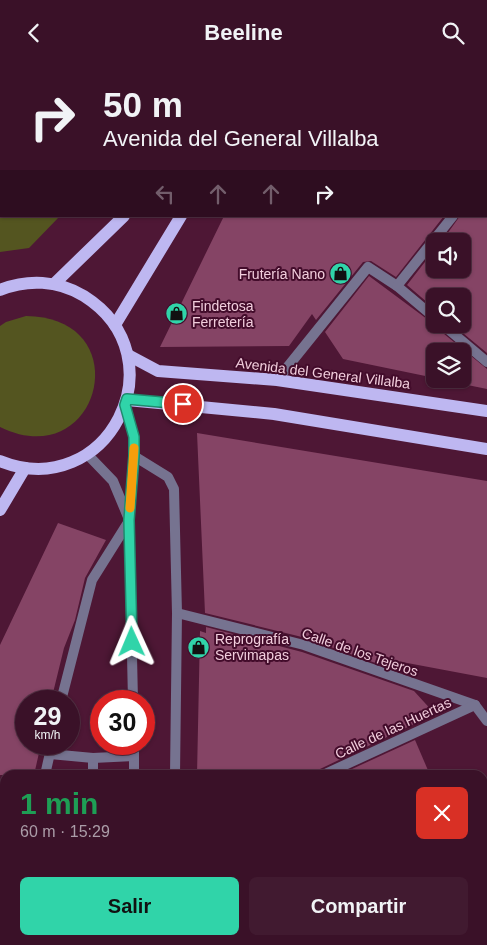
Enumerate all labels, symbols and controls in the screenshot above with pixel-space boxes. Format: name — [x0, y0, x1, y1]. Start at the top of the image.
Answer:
icon: back — [20, 19, 48, 47]
icon: search — [439, 19, 467, 47]
text: Beeline — [204, 20, 283, 45]
icon: right — [20, 85, 85, 150]
text: 50 m — [103, 85, 183, 124]
text: Avenida del General Villalba — [103, 126, 379, 151]
icon: left — [151, 180, 179, 208]
icon: ahead — [204, 180, 232, 208]
icon: ahead — [257, 180, 285, 208]
icon: right — [310, 180, 338, 208]
map controls — [426, 233, 471, 388]
button: sound — [426, 233, 471, 278]
shop icon: Frutería Nano — [329, 262, 353, 286]
place label: Frutería Nano — [239, 266, 325, 282]
button: search — [426, 288, 471, 333]
place label: Findetosa Ferretería — [192, 298, 254, 330]
shop icon: Findetosa Ferretería — [164, 302, 188, 326]
button: layers — [426, 343, 471, 388]
street label: Avenida del General Villalba — [235, 354, 411, 392]
pin — [162, 383, 204, 425]
icon: arrive — [169, 390, 197, 418]
position arrow — [105, 615, 157, 667]
street label: Calle de los Tejeros — [300, 625, 420, 679]
place label: Reprografía Servimapas — [215, 631, 289, 663]
shop icon: Reprografía Servimapas — [187, 635, 211, 659]
speed limit sign: 30 — [90, 690, 155, 755]
street label: Calle de las Huertas — [332, 694, 454, 762]
text: 29 — [34, 702, 61, 730]
text: km/h — [34, 728, 61, 742]
text: 1 min — [20, 787, 98, 820]
button: close — [416, 787, 468, 839]
text: 60 m · 15:29 — [20, 823, 110, 840]
button: Salir — [20, 877, 239, 935]
button: Compartir — [249, 877, 468, 935]

